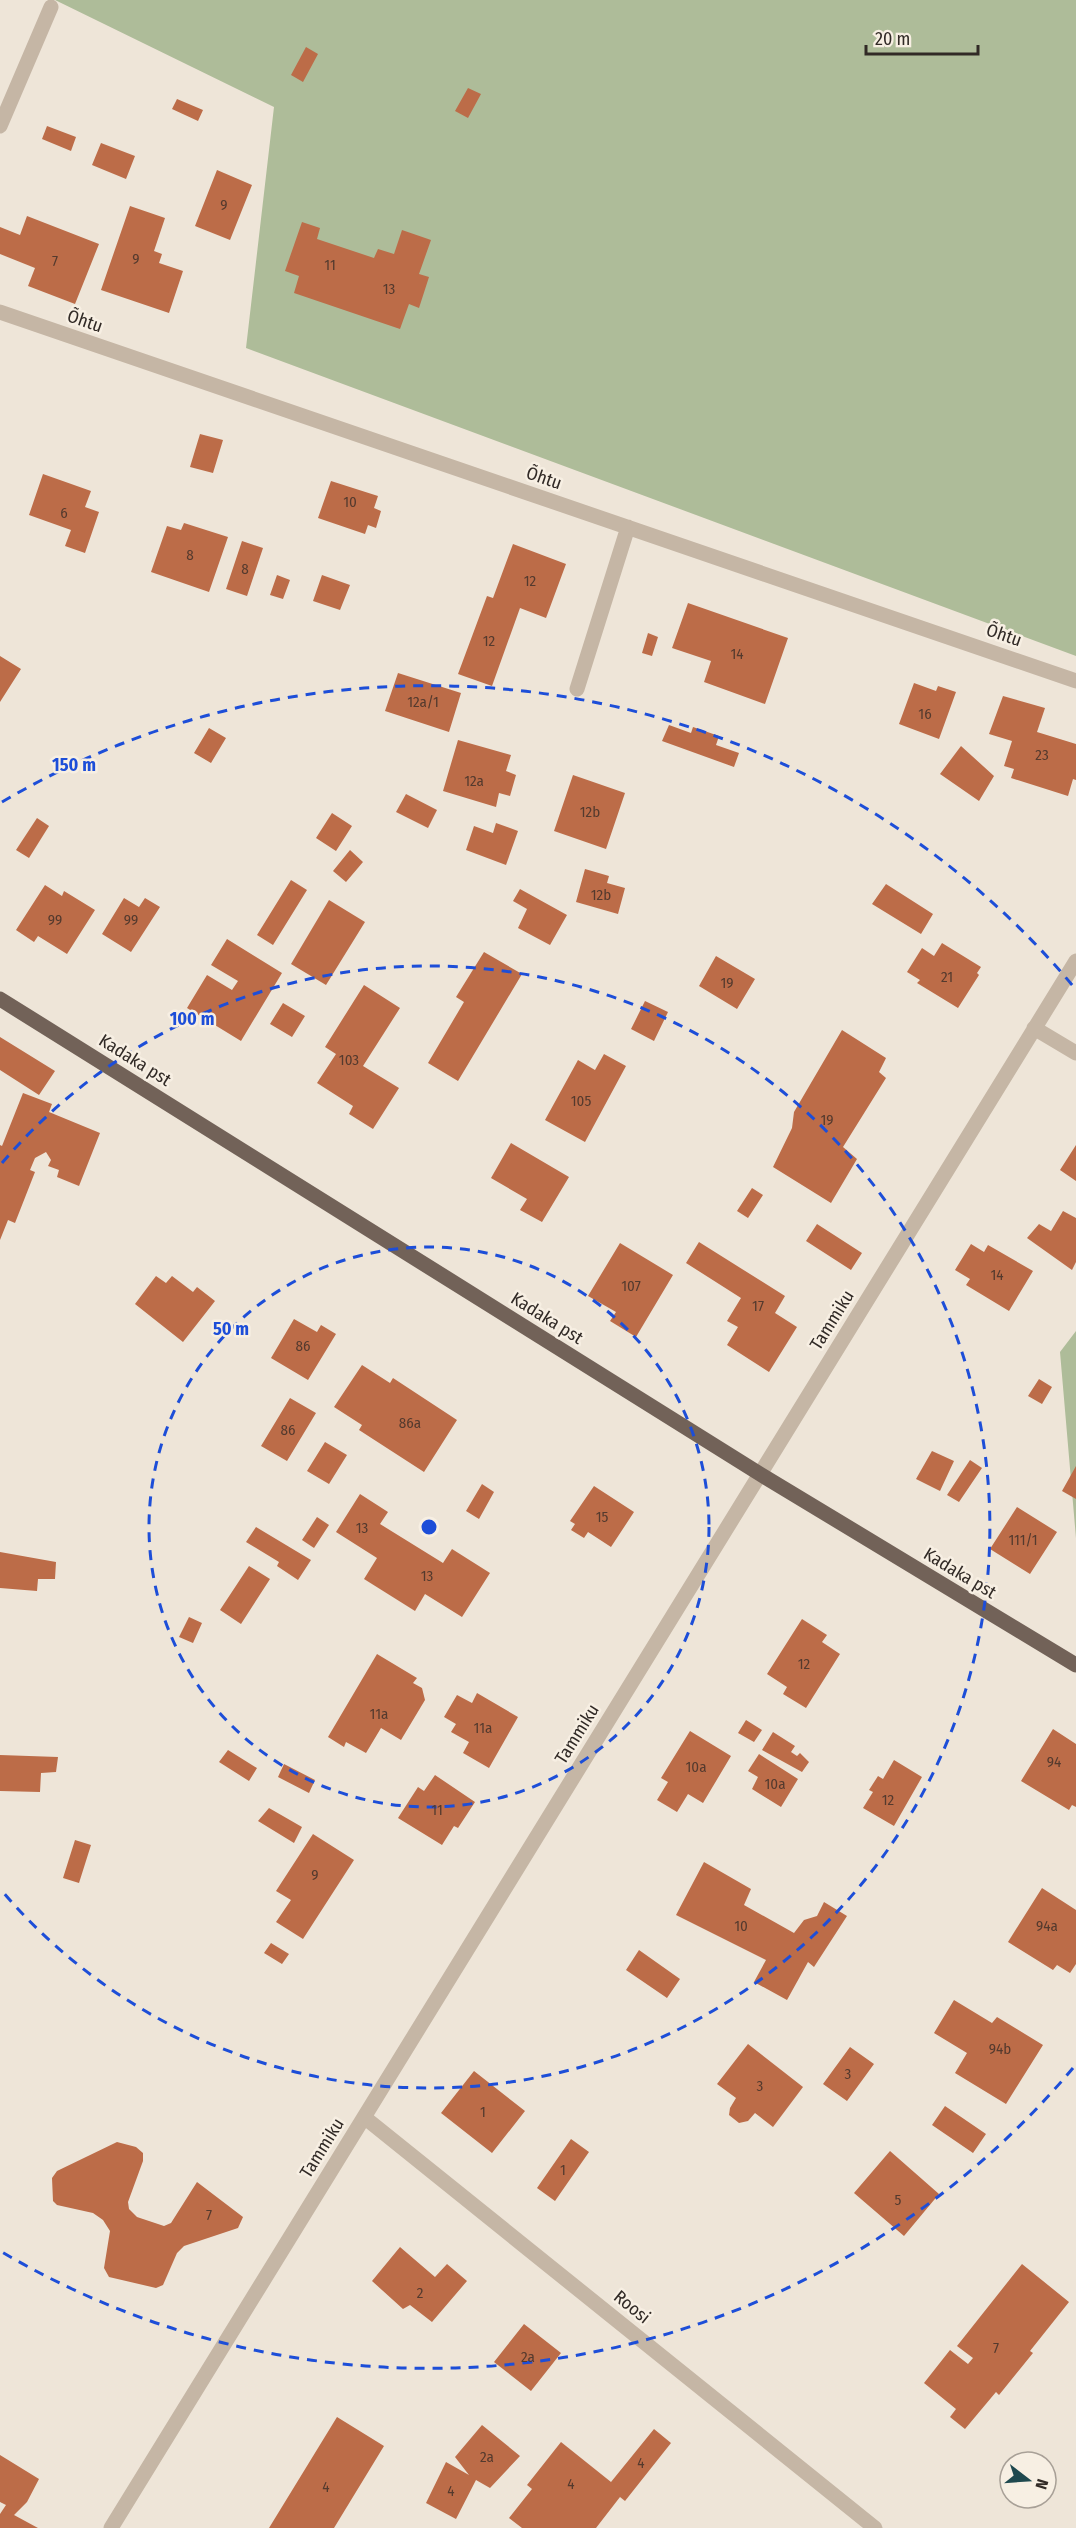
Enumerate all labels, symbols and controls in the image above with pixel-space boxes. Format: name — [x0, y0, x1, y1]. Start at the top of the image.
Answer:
scale bar — [866, 18, 978, 56]
text: 20 m — [875, 28, 910, 50]
house number: 9 — [220, 196, 228, 214]
house number: 9 — [132, 250, 140, 268]
house number: 7 — [52, 252, 58, 270]
house number: 11 — [324, 256, 336, 274]
house number: 13 — [383, 280, 396, 298]
street label: Õhtu — [64, 305, 106, 337]
street label: Õhtu — [523, 462, 565, 494]
house number: 10 — [343, 493, 357, 511]
house number: 6 — [60, 504, 68, 522]
house number: 8 — [186, 546, 194, 564]
house number: 8 — [241, 560, 249, 578]
house number: 12 — [524, 572, 537, 590]
street label: Õhtu — [983, 619, 1025, 651]
house number: 12 — [483, 632, 496, 650]
house number: 14 — [730, 645, 744, 663]
house number: 12a/1 — [407, 693, 439, 711]
house number: 16 — [918, 705, 932, 723]
house number: 23 — [1035, 746, 1049, 764]
text: 150 m — [52, 754, 96, 776]
house number: 12a — [464, 772, 484, 790]
house number: 12b — [580, 803, 600, 821]
house number: 12b — [591, 886, 611, 904]
house number: 99 — [48, 911, 62, 929]
house number: 99 — [124, 911, 138, 929]
house number: 21 — [941, 968, 953, 986]
house number: 19 — [720, 974, 734, 992]
text: 100 m — [170, 1008, 214, 1030]
street label: Kadaka pst — [95, 1029, 175, 1091]
house number: 103 — [339, 1051, 359, 1069]
house number: 105 — [571, 1092, 591, 1110]
house number: 19 — [820, 1111, 834, 1129]
house number: 14 — [990, 1266, 1004, 1284]
house number: 107 — [621, 1277, 641, 1295]
street label: Tammiku — [805, 1286, 859, 1354]
street label: Kadaka pst — [507, 1287, 587, 1349]
house number: 17 — [752, 1297, 764, 1315]
text: 50 m — [213, 1318, 249, 1340]
house number: 86 — [296, 1337, 310, 1355]
house number: 86a — [399, 1414, 421, 1432]
house number: 86 — [281, 1421, 295, 1439]
house number: 15 — [596, 1508, 608, 1526]
centre of rings — [419, 1517, 439, 1537]
house number: 13 — [356, 1519, 369, 1537]
house number: 111/1 — [1008, 1531, 1038, 1549]
street label: Kadaka pst — [920, 1543, 1000, 1603]
house number: 13 — [421, 1567, 434, 1585]
house number: 12 — [798, 1655, 811, 1673]
street label: Tammiku — [550, 1700, 604, 1768]
house number: 11a — [370, 1705, 388, 1723]
house number: 11a — [474, 1719, 492, 1737]
house number: 94 — [1047, 1753, 1061, 1771]
house number: 10a — [685, 1758, 707, 1776]
house number: 10a — [764, 1775, 786, 1793]
house number: 12 — [882, 1791, 895, 1809]
house number: 11 — [431, 1801, 443, 1819]
house number: 9 — [311, 1866, 319, 1884]
house number: 10 — [734, 1917, 748, 1935]
house number: 94a — [1036, 1917, 1058, 1935]
house number: 94b — [989, 2040, 1011, 2058]
house number: 3 — [845, 2065, 852, 2083]
house number: 3 — [757, 2077, 764, 2095]
house number: 1 — [480, 2103, 486, 2121]
street label: Tammiku — [295, 2114, 349, 2182]
house number: 1 — [560, 2161, 566, 2179]
house number: 5 — [895, 2191, 902, 2209]
house number: 7 — [206, 2206, 212, 2224]
house number: 2 — [417, 2284, 424, 2302]
street label: Roosi — [609, 2286, 655, 2328]
house number: 7 — [993, 2339, 999, 2357]
house number: 2a — [521, 2348, 535, 2366]
house number: 2a — [480, 2448, 494, 2466]
north arrow — [998, 2450, 1058, 2510]
house number: 4 — [637, 2454, 645, 2472]
house number: 4 — [567, 2475, 575, 2493]
text: N — [1031, 2477, 1052, 2492]
house number: 4 — [322, 2478, 330, 2496]
house number: 4 — [447, 2482, 455, 2500]

